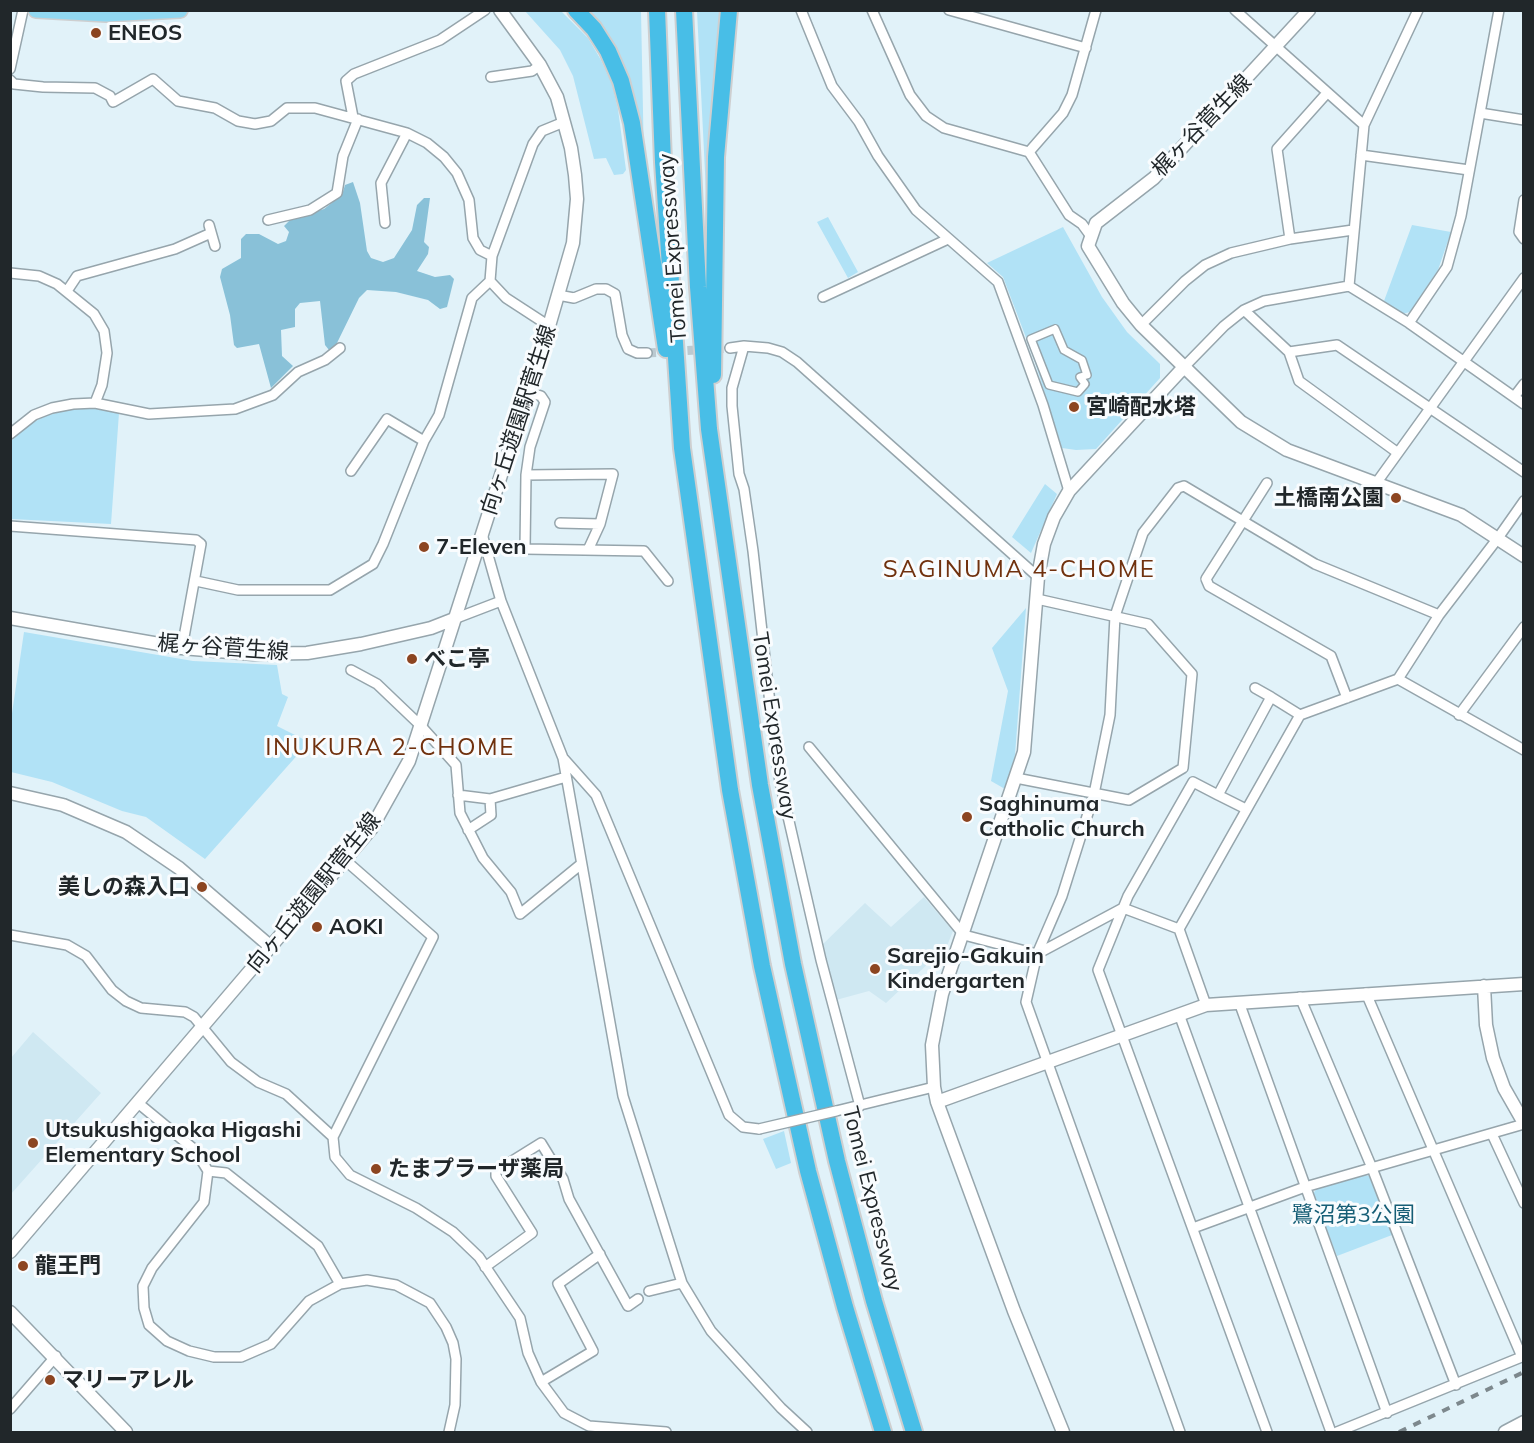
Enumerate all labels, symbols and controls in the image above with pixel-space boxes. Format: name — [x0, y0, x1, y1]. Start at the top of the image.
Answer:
place label: ENEOS — [108, 20, 182, 46]
marker: ENEOS — [89, 26, 103, 40]
street label: 梶ヶ谷菅生線 — [1147, 69, 1257, 183]
street label: Tomei Expressway — [653, 153, 693, 343]
street label: 向ヶ丘遊園駅菅生線 — [476, 322, 562, 518]
place label: 宮崎配水塔 — [1086, 394, 1196, 420]
marker: 宮崎配水塔 — [1067, 400, 1081, 414]
place label: 土橋南公園 — [1274, 485, 1384, 511]
marker: 土橋南公園 — [1389, 491, 1403, 505]
place label: 7-Eleven — [436, 534, 527, 560]
marker: 7-Eleven — [417, 540, 431, 554]
district label: SAGINUMA 4-CHOME — [883, 556, 1155, 584]
street label: 梶ヶ谷菅生線 — [156, 630, 290, 666]
street label: Tomei Expressway — [746, 630, 802, 822]
place label: べこ亭 — [424, 646, 490, 672]
marker: べこ亭 — [405, 652, 419, 666]
district label: INUKURA 2-CHOME — [265, 734, 515, 762]
place label: Saghinuma Catholic Church — [979, 791, 1145, 842]
street label: 向ヶ丘遊園駅菅生線 — [241, 808, 387, 978]
marker: Saghinuma Catholic Church — [960, 810, 974, 824]
place label: 美しの森入口 — [58, 874, 190, 900]
marker: 美しの森入口 — [195, 880, 209, 894]
place label: AOKI — [329, 914, 383, 940]
marker: AOKI — [310, 920, 324, 934]
place label: Sarejio-Gakuin Kindergarten — [887, 943, 1044, 994]
marker: Sarejio-Gakuin Kindergarten — [868, 962, 882, 976]
street label: Tomei Expressway — [836, 1104, 908, 1294]
place label: Utsukushigaoka Higashi Elementary School — [45, 1117, 301, 1168]
marker: Utsukushigaoka Higashi Elementary School — [26, 1136, 40, 1150]
place label: たまプラーザ薬局 — [388, 1156, 564, 1182]
marker: たまプラーザ薬局 — [369, 1162, 383, 1176]
park label: 鷺沼第3公園 — [1291, 1202, 1415, 1228]
place label: 龍王門 — [35, 1253, 101, 1279]
marker: 龍王門 — [16, 1259, 30, 1273]
place label: マリーアレル — [62, 1367, 194, 1393]
marker: マリーアレル — [43, 1373, 57, 1387]

